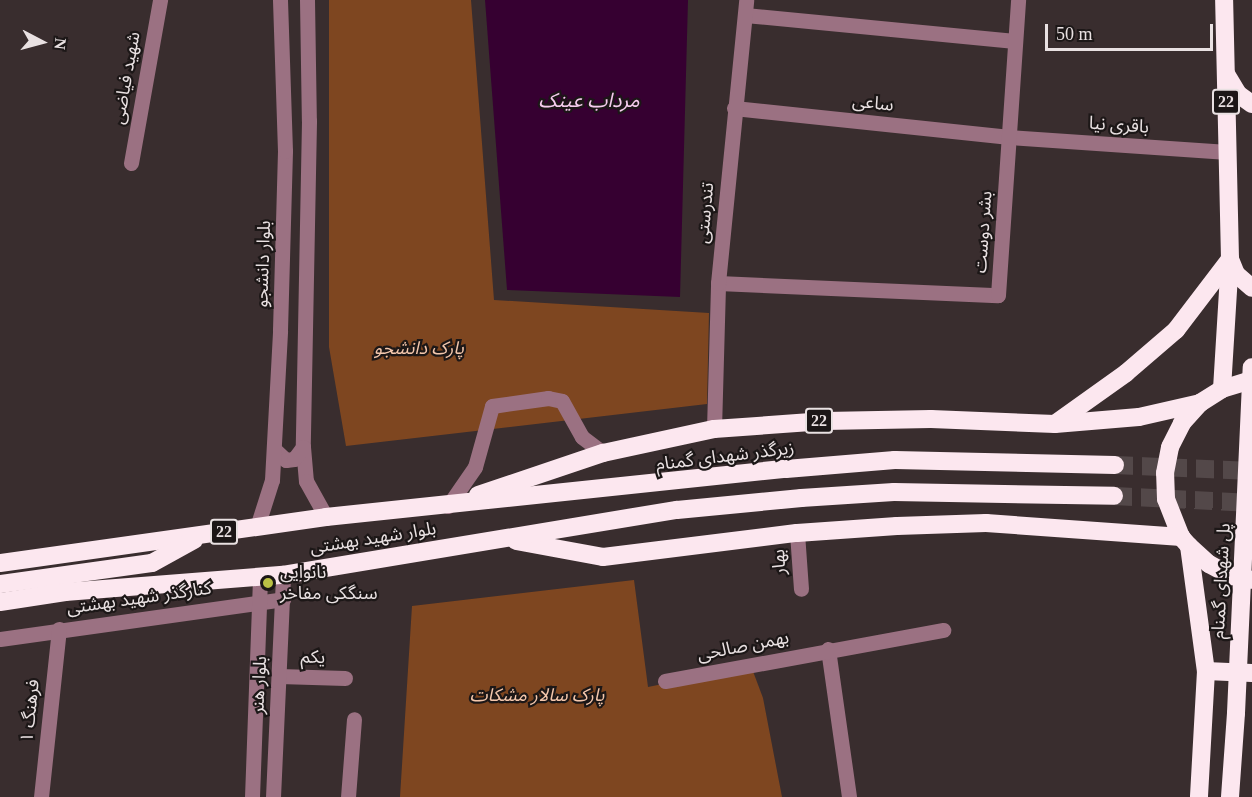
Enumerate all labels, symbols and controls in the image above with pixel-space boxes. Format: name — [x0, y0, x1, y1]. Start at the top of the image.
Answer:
north arrow — [12, 12, 72, 72]
scale bar — [1048, 12, 1216, 50]
text: 50 m — [1056, 24, 1093, 44]
street label: شهید فیاضی — [107, 30, 145, 126]
text: N — [51, 37, 69, 51]
water label: مرداب عینک — [539, 88, 639, 112]
road number: 22 — [1211, 89, 1241, 115]
street label: ساعی — [851, 90, 895, 116]
street label: باقری نیا — [1088, 112, 1150, 138]
street label: تندرستی — [692, 182, 718, 244]
street label: بشر دوست — [969, 190, 997, 274]
street label: بلوار دانشجو — [251, 220, 275, 308]
park label: پارک دانشجو — [374, 337, 464, 359]
road number: 22 — [804, 408, 834, 434]
street label: زیرگذر شهدای گمنام — [655, 437, 795, 475]
street label: بلوار شهید بهشتی — [308, 517, 438, 559]
road number: 22 — [209, 519, 239, 545]
street label: پل شهدای گمنام — [1207, 522, 1235, 640]
street label: بهار — [768, 549, 790, 575]
place label: نانوایی سنگکی مفاخر — [280, 562, 378, 604]
marker: نانوایی سنگکی مفاخر — [261, 576, 275, 590]
street label: کنارگذر شهید بهشتی — [65, 577, 213, 619]
street label: بهمن صالحی — [695, 627, 791, 665]
street label: یکم — [300, 646, 326, 668]
street label: بلوار هنر — [247, 656, 271, 714]
street label: فرهنگ ۱ — [16, 678, 44, 744]
park label: پارک سالار مشکات — [470, 684, 604, 706]

